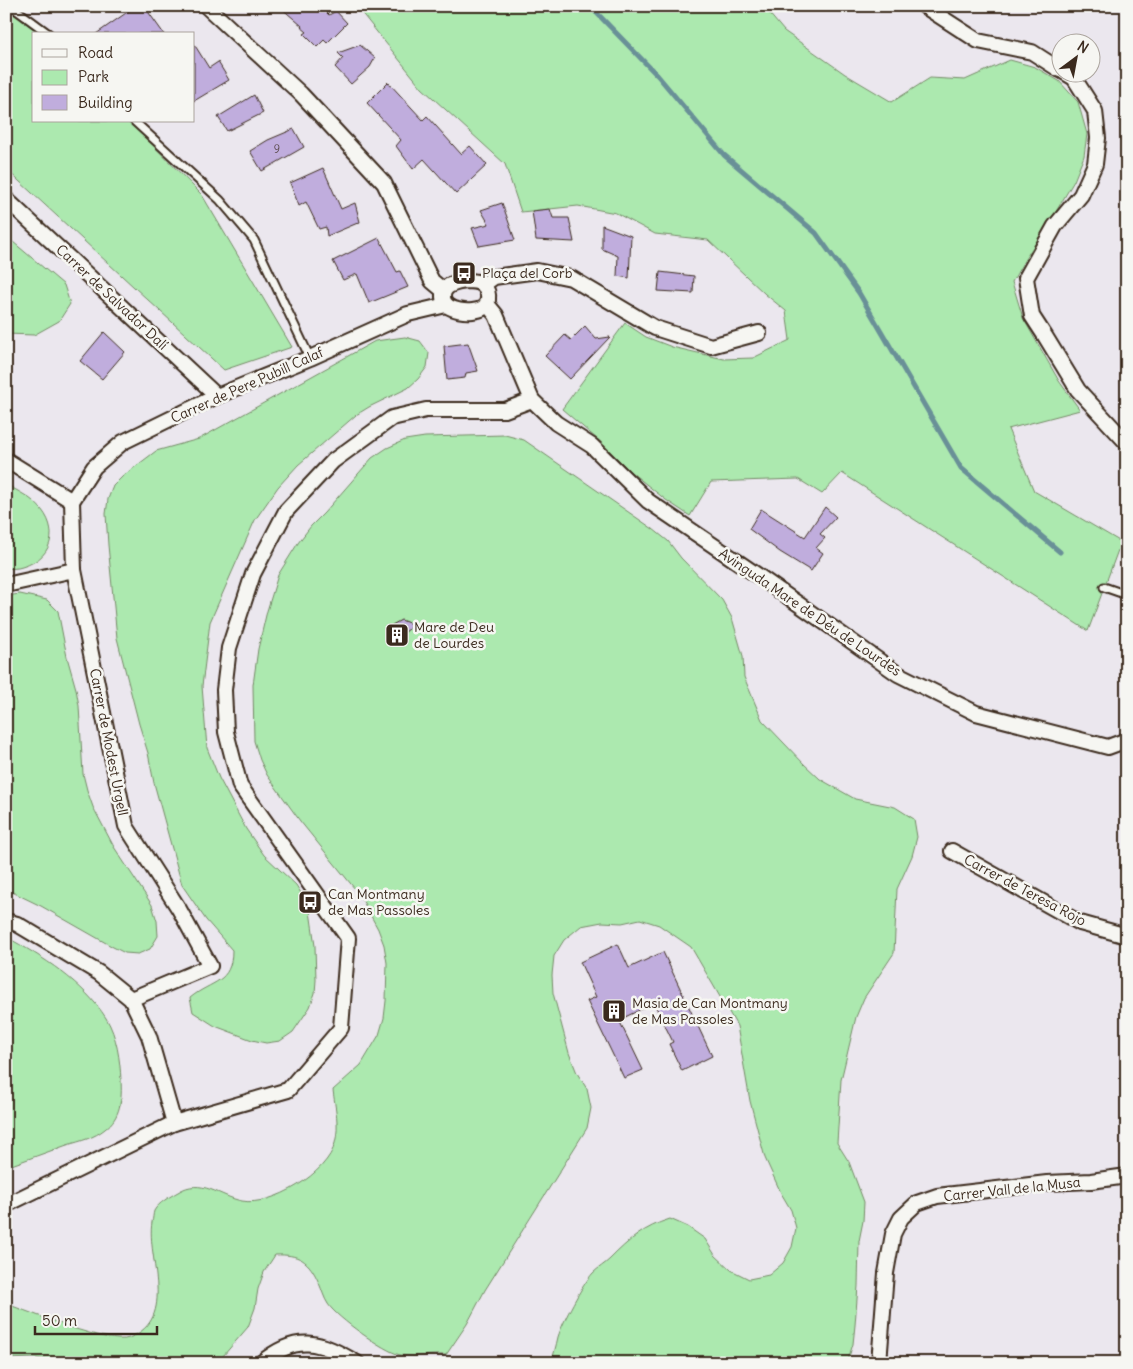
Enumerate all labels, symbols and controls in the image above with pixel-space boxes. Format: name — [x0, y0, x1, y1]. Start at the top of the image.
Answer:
legend — [32, 32, 195, 122]
north arrow — [1050, 32, 1100, 82]
text: N — [1074, 37, 1092, 57]
text: Road — [78, 43, 113, 62]
text: Park — [78, 67, 109, 86]
text: Building — [78, 93, 133, 112]
house number: 9 — [274, 142, 280, 156]
street label: Carrer de Salvador Dalí — [52, 240, 172, 354]
bus stop icon: Plaça del Corb — [451, 260, 477, 286]
place label: Plaça del Corb — [482, 264, 573, 282]
street label: Carrer de Pere Pubill Calaf — [168, 343, 326, 427]
street label: Avinguda Mare de Déu de Lourdes — [715, 544, 905, 680]
place label: Mare de Deu de Lourdes — [414, 618, 494, 652]
building icon: Mare de Deu de Lourdes — [384, 622, 410, 648]
street label: Carrer de Modest Urgell — [86, 667, 132, 817]
street label: Carrer de Teresa Rojo — [961, 850, 1089, 930]
place label: Can Montmany de Mas Passoles — [328, 885, 430, 919]
bus stop icon: Can Montmany de Mas Passoles — [297, 889, 323, 915]
place label: Masia de Can Montmany de Mas Passoles — [632, 994, 788, 1028]
building icon: Masia de Can Montmany de Mas Passoles — [601, 998, 627, 1024]
street label: Carrer Vall de la Musa — [943, 1173, 1081, 1205]
scale bar — [35, 1304, 158, 1336]
text: 50 m — [42, 1311, 77, 1330]

